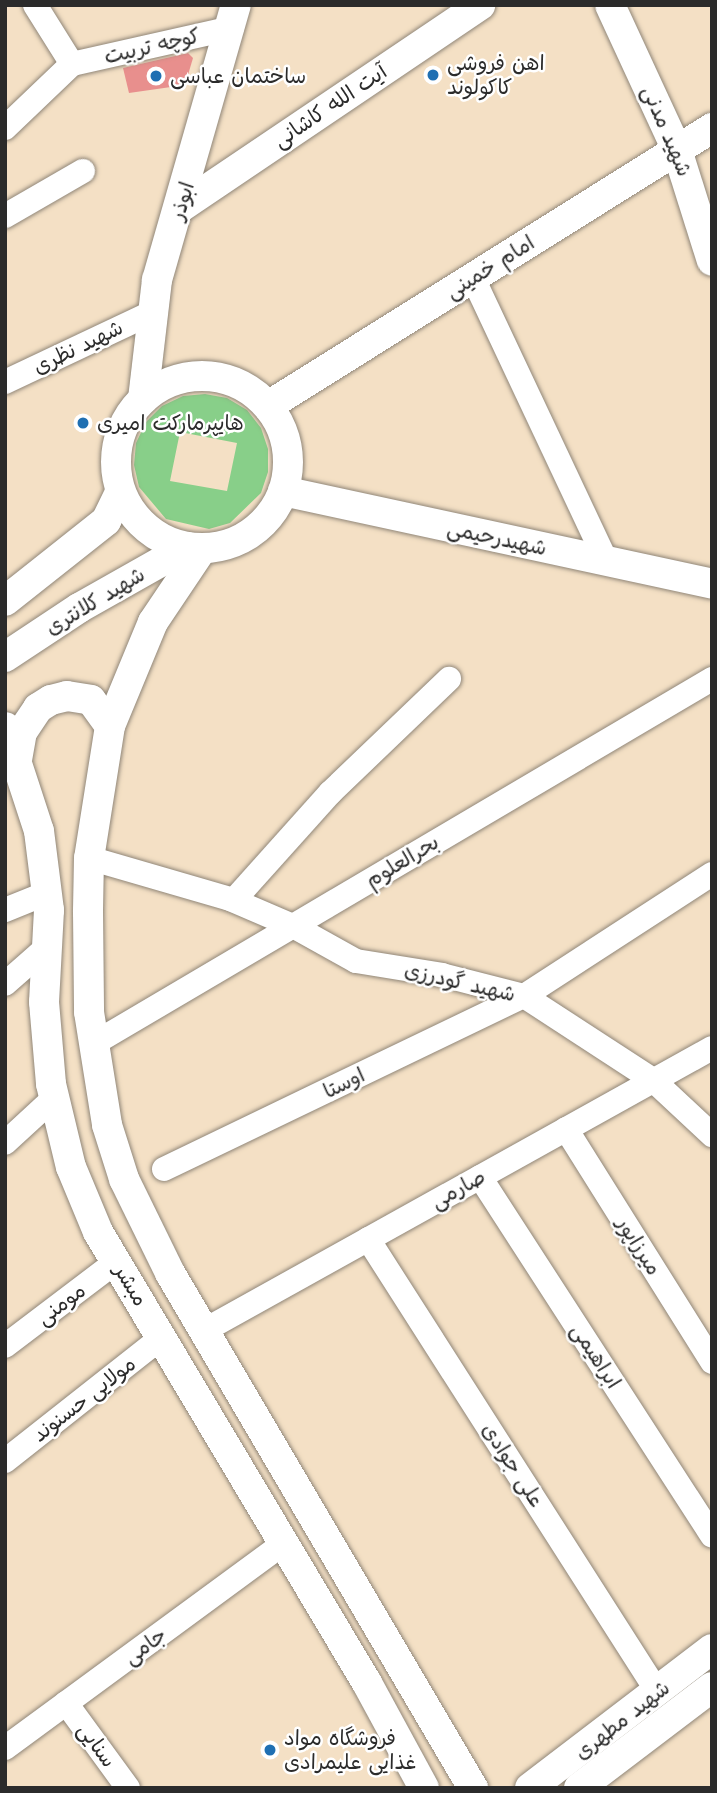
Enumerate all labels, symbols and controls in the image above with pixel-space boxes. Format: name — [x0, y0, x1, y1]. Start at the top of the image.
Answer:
street label: کوچه تربیت — [102, 23, 202, 69]
place label: اهن فروشی کاکولوند — [447, 50, 545, 100]
street label: آیت الله کاشانی — [268, 59, 392, 153]
place label: ساختمان عباسی — [170, 63, 306, 89]
marker: اهن فروشی کاکولوند — [425, 67, 441, 83]
marker: ساختمان عباسی — [148, 68, 164, 84]
street label: شهید مدنی — [637, 82, 697, 180]
street label: ابوذر — [164, 179, 200, 223]
street label: امام خمینی — [441, 230, 539, 304]
street label: شهید نظری — [29, 314, 127, 380]
place label: هایپرمارکت امیری — [97, 410, 244, 436]
marker: هایپرمارکت امیری — [75, 415, 91, 431]
street label: شهیدرحیمی — [445, 515, 549, 561]
street label: شهید کلانتری — [41, 562, 149, 640]
street label: بحرالعلوم — [361, 829, 443, 893]
street label: شهید گودرزی — [402, 957, 518, 1007]
street label: اوستا — [319, 1062, 369, 1104]
street label: صارمی — [426, 1164, 490, 1214]
street label: میرزاپور — [611, 1212, 667, 1280]
street label: مبشر — [109, 1259, 153, 1311]
street label: مومنی — [32, 1277, 90, 1331]
street label: ابراهیمی — [566, 1319, 626, 1393]
street label: مولایی حسنوند — [27, 1351, 141, 1447]
street label: علی جوادی — [476, 1418, 550, 1512]
street label: جامی — [119, 1622, 171, 1670]
street label: شهید مطهری — [569, 1675, 675, 1765]
street label: سنایی — [72, 1718, 122, 1772]
place label: فروشگاه مواد غذایی علیمرادی — [284, 1725, 416, 1775]
marker: فروشگاه مواد غذایی علیمرادی — [262, 1742, 278, 1758]

